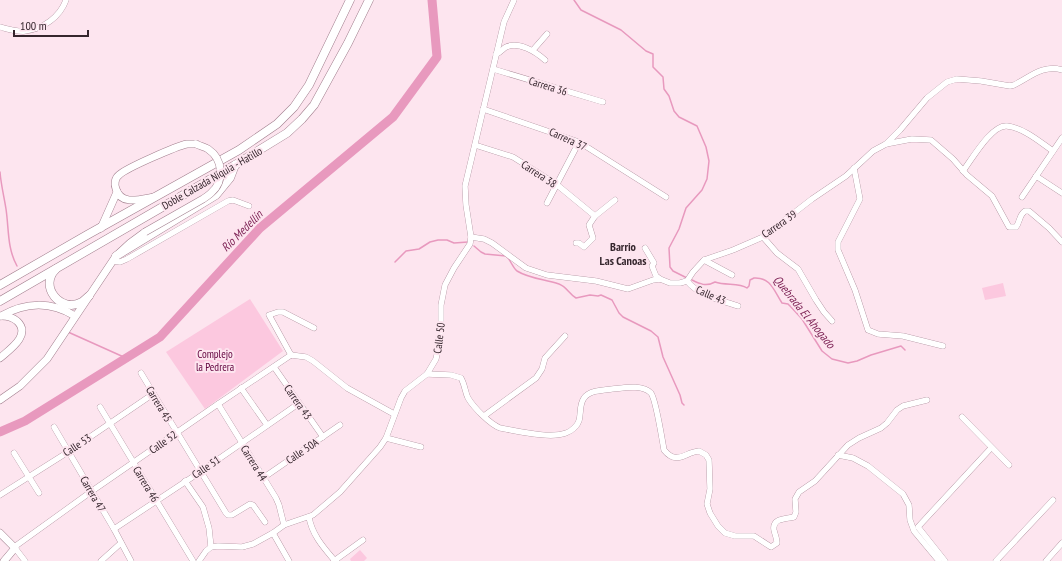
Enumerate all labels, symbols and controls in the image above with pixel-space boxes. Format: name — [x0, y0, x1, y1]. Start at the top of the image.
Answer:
scale bar — [14, 12, 88, 38]
text: 100 m — [20, 18, 47, 33]
street label: Carrera 36 — [527, 74, 569, 98]
street label: Carrera 37 — [547, 125, 589, 153]
street label: Doble Calzada Niquia - Hatillo — [159, 143, 265, 212]
street label: Carrera 38 — [519, 157, 559, 191]
water label: Río Medellín — [218, 206, 266, 254]
street label: Carrera 39 — [759, 207, 799, 241]
district label: Barrio Las Canoas — [600, 239, 646, 268]
water label: Quebrada El Ahogado — [770, 272, 839, 352]
street label: Calle 43 — [694, 282, 728, 308]
street label: Calle 50 — [430, 322, 448, 354]
park label: Complejo la Pedrera — [196, 347, 234, 374]
street label: Carrera 43 — [281, 382, 315, 422]
street label: Carrera 45 — [143, 383, 175, 425]
street label: Calle 52 — [146, 427, 180, 457]
street label: Calle 53 — [60, 431, 94, 459]
street label: Calle 50A — [283, 435, 322, 467]
street label: Carrera 44 — [238, 443, 270, 484]
street label: Calle 51 — [189, 452, 223, 482]
street label: Carrera 46 — [130, 463, 162, 505]
street label: Carrera 47 — [77, 473, 109, 515]

